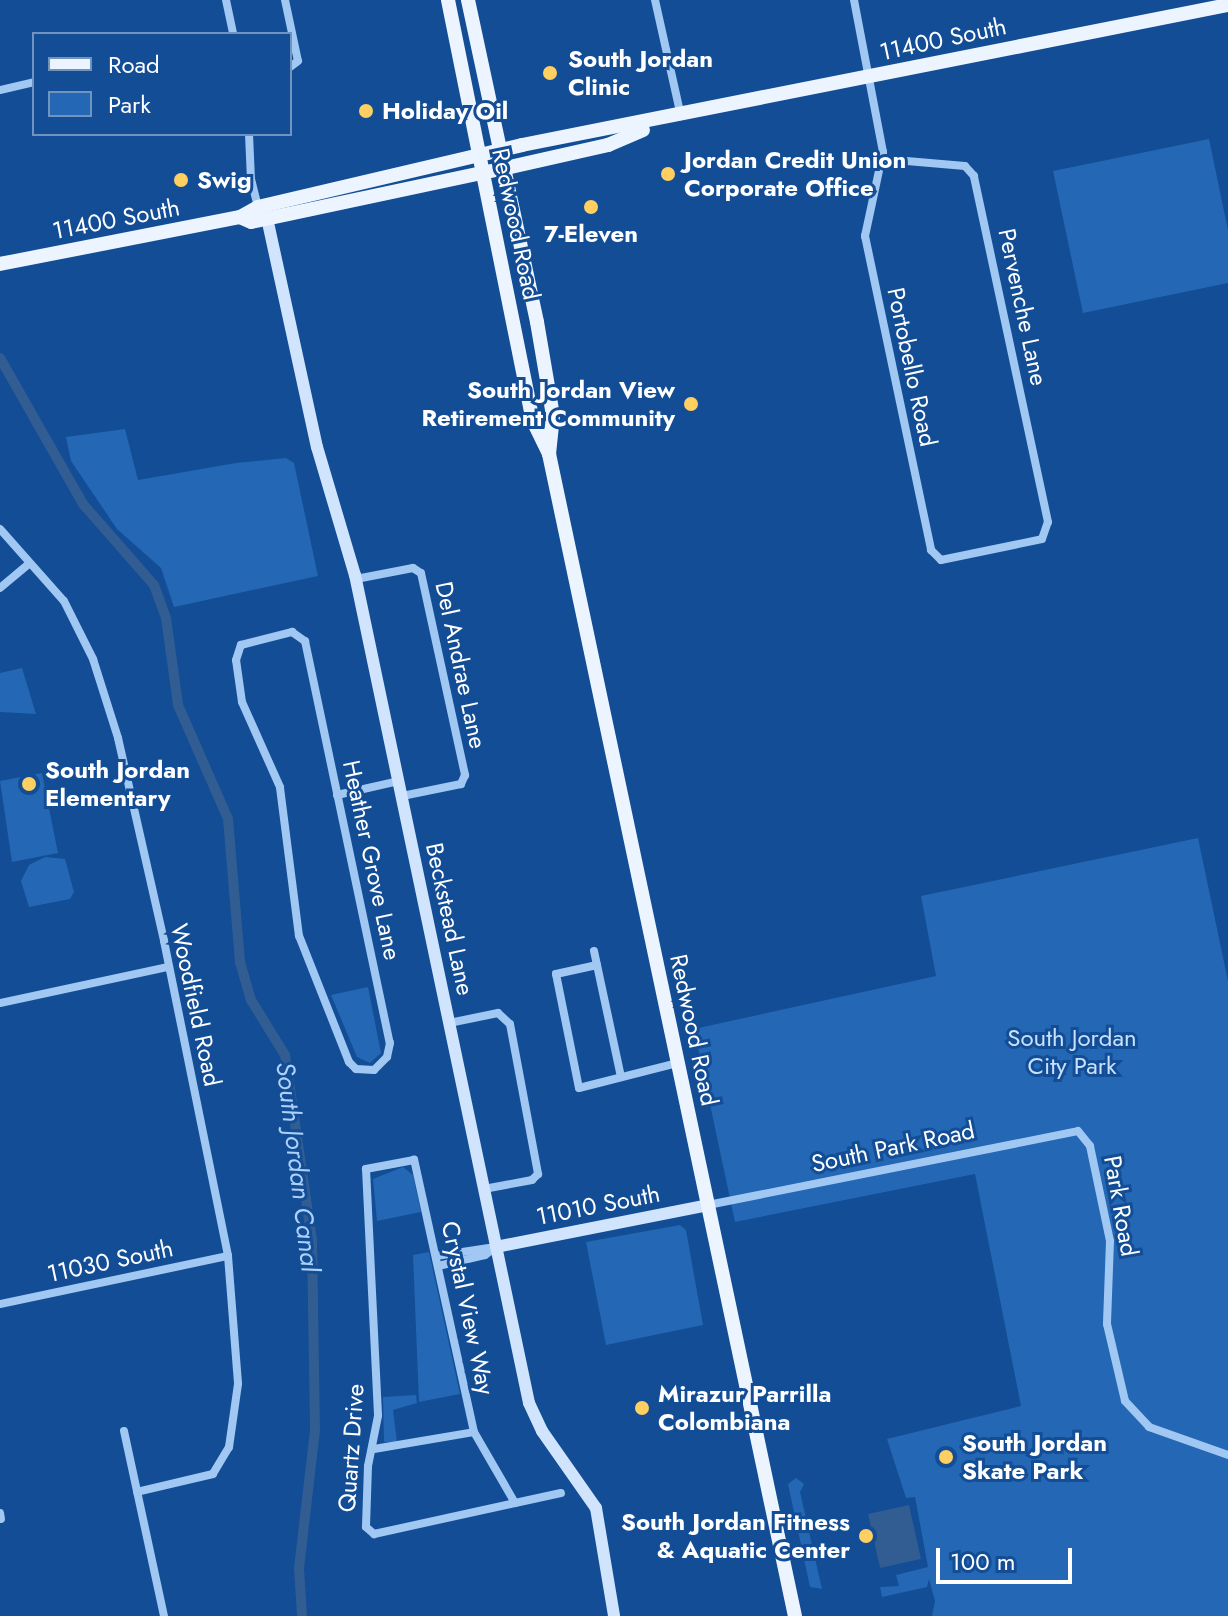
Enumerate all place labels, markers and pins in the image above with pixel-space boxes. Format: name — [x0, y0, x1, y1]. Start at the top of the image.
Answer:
place label: South Jordan Clinic — [568, 45, 713, 101]
marker: South Jordan Clinic — [539, 62, 561, 84]
place label: Holiday Oil — [382, 97, 508, 125]
marker: Holiday Oil — [357, 102, 375, 120]
place label: Jordan Credit Union Corporate Office — [684, 146, 906, 202]
marker: Jordan Credit Union Corporate Office — [659, 165, 677, 183]
place label: Swig — [197, 166, 252, 194]
marker: Swig — [172, 171, 190, 189]
marker: 7-Eleven — [582, 198, 600, 216]
place label: 7-Eleven — [544, 220, 638, 248]
place label: South Jordan View Retirement Community — [421, 376, 675, 432]
marker: South Jordan View Retirement Community — [682, 395, 700, 413]
place label: South Jordan Elementary — [45, 756, 190, 812]
marker: South Jordan Elementary — [20, 775, 38, 793]
place label: Mirazur Parrilla Colombiana — [658, 1380, 831, 1436]
marker: Mirazur Parrilla Colombiana — [633, 1399, 651, 1417]
place label: South Jordan Skate Park — [962, 1429, 1107, 1485]
marker: South Jordan Skate Park — [937, 1448, 955, 1466]
place label: South Jordan Fitness & Aquatic Center — [621, 1508, 850, 1564]
marker: South Jordan Fitness & Aquatic Center — [857, 1527, 875, 1545]

